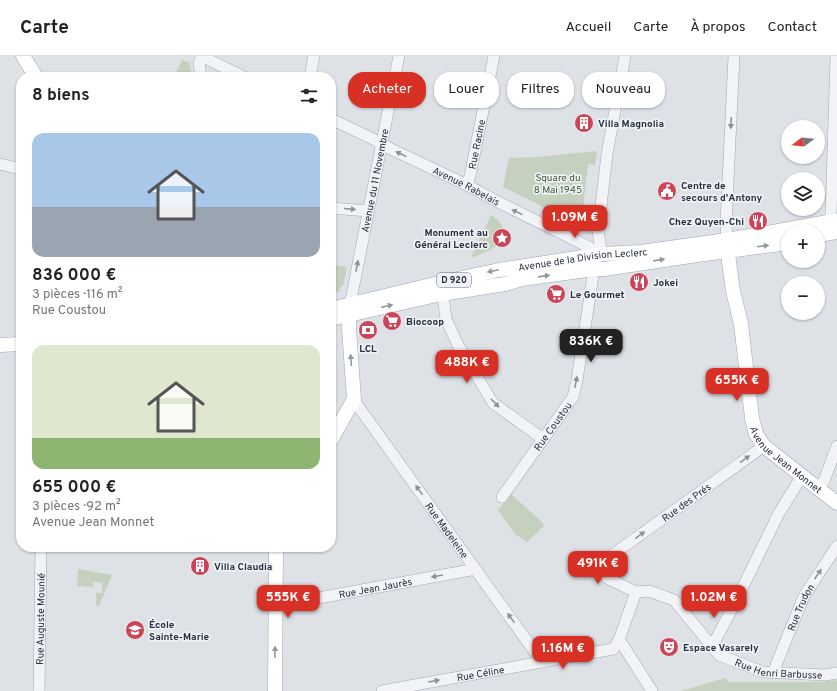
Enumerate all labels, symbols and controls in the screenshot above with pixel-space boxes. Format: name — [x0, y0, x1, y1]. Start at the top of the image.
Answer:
text: Carte — [20, 16, 69, 40]
text: Accueil — [565, 19, 611, 36]
text: Carte — [633, 19, 668, 36]
text: À propos — [690, 19, 746, 36]
text: Contact — [768, 19, 817, 36]
chip: Acheter — [348, 72, 426, 108]
chip: Louer — [434, 72, 499, 108]
chip: Filtres — [507, 72, 574, 108]
chip: Nouveau — [582, 72, 665, 108]
text: 8 biens — [32, 85, 90, 107]
icon: filters — [298, 85, 320, 107]
building icon: Villa Magnolia — [573, 112, 595, 134]
one-way arrow — [727, 117, 734, 129]
street label: Rue Racine — [467, 118, 489, 170]
place label: Villa Magnolia — [598, 118, 664, 131]
north arrow — [781, 120, 825, 164]
map controls — [781, 120, 825, 320]
street label: Avenue du 11 Novembre — [359, 128, 393, 234]
one-way arrow — [395, 151, 407, 157]
icon: home — [140, 159, 212, 231]
street label: Avenue Rabelais — [430, 165, 502, 210]
park label: Square du 8 Mai 1945 — [534, 172, 582, 197]
button: layers — [781, 172, 825, 216]
public building icon: Centre de secours d'Antony — [656, 180, 678, 202]
place label: Centre de secours d'Antony — [681, 180, 763, 205]
pin: 1.09M € — [538, 205, 612, 239]
one-way arrow — [344, 206, 356, 213]
one-way arrow — [511, 209, 523, 215]
text: 1.09M € — [552, 210, 599, 226]
restaurant icon: Chez Quyen-Chi — [747, 210, 769, 232]
place label: Chez Quyen-Chi — [669, 216, 744, 229]
button: + — [781, 224, 825, 268]
place label: Monument au Général Leclerc — [414, 227, 488, 252]
place icon: Monument au Général Leclerc — [491, 227, 513, 249]
one-way arrow — [757, 243, 769, 249]
street label: Avenue de la Division Leclerc — [517, 246, 648, 275]
one-way arrow — [653, 257, 665, 263]
one-way arrow — [355, 260, 361, 273]
text: 836 000 € — [32, 265, 116, 287]
one-way arrow — [487, 269, 500, 275]
restaurant icon: Jokei — [628, 271, 650, 293]
road number: D 920 — [437, 273, 471, 287]
one-way arrow — [537, 273, 550, 279]
button: − — [781, 276, 825, 320]
place label: Jokei — [653, 277, 678, 290]
supermarket icon: Le Gourmet — [545, 283, 567, 305]
text: 3 pièces · 116 m² — [32, 287, 122, 303]
place label: Le Gourmet — [570, 289, 625, 302]
text: Rue Coustou — [32, 303, 106, 319]
one-way arrow — [381, 303, 393, 309]
supermarket icon: Biocoop — [381, 310, 403, 332]
place label: Biocoop — [406, 316, 444, 329]
bank icon: LCL — [357, 319, 379, 341]
pin: 836K € — [558, 329, 624, 363]
text: 836K € — [569, 334, 613, 350]
place label: LCL — [359, 343, 377, 356]
pin: 488K € — [434, 350, 500, 384]
one-way arrow — [348, 354, 355, 366]
text: 488K € — [444, 355, 490, 371]
pin: 655K € — [704, 368, 770, 402]
icon: home — [140, 371, 212, 443]
text: 655K € — [715, 373, 759, 389]
one-way arrow — [574, 376, 580, 388]
one-way arrow — [490, 398, 499, 408]
street label: Rue Coustou — [532, 400, 575, 454]
street label: Avenue Jean Monnet — [746, 425, 824, 497]
one-way arrow — [740, 455, 750, 463]
text: 655 000 € — [32, 477, 116, 499]
street label: Rue des Prés — [660, 481, 714, 525]
one-way arrow — [415, 485, 423, 495]
text: 3 pièces · 92 m² — [32, 499, 121, 515]
street label: Rue Madeleine — [422, 501, 471, 562]
text: Avenue Jean Monnet — [32, 515, 154, 531]
one-way arrow — [635, 531, 645, 539]
pin: 491K € — [565, 551, 631, 585]
building icon: Villa Claudia — [189, 555, 211, 577]
text: 491K € — [577, 556, 619, 572]
place label: Villa Claudia — [214, 561, 272, 574]
one-way arrow — [814, 569, 822, 579]
street label: Rue Auguste Mounié — [34, 573, 49, 665]
one-way arrow — [431, 573, 443, 579]
street label: Rue Jean Jaurès — [338, 576, 414, 602]
street label: Rue Trudon — [785, 582, 818, 633]
pin: 555K € — [255, 585, 321, 619]
pin: 1.02M € — [677, 585, 751, 619]
text: 555K € — [266, 590, 310, 606]
text: 1.02M € — [691, 590, 737, 606]
one-way arrow — [507, 613, 515, 624]
school or university icon: École Sainte-Marie — [124, 619, 146, 641]
place label: École Sainte-Marie — [149, 619, 210, 644]
pin: 1.16M € — [526, 636, 600, 670]
theatre icon: Espace Vasarely — [658, 636, 680, 658]
text: 1.16M € — [541, 641, 585, 657]
place label: Espace Vasarely — [683, 642, 759, 655]
one-way arrow — [272, 645, 278, 658]
street label: Rue Henri Barbusse — [733, 657, 822, 683]
street label: Rue Céline — [456, 664, 505, 685]
one-way arrow — [428, 678, 440, 684]

